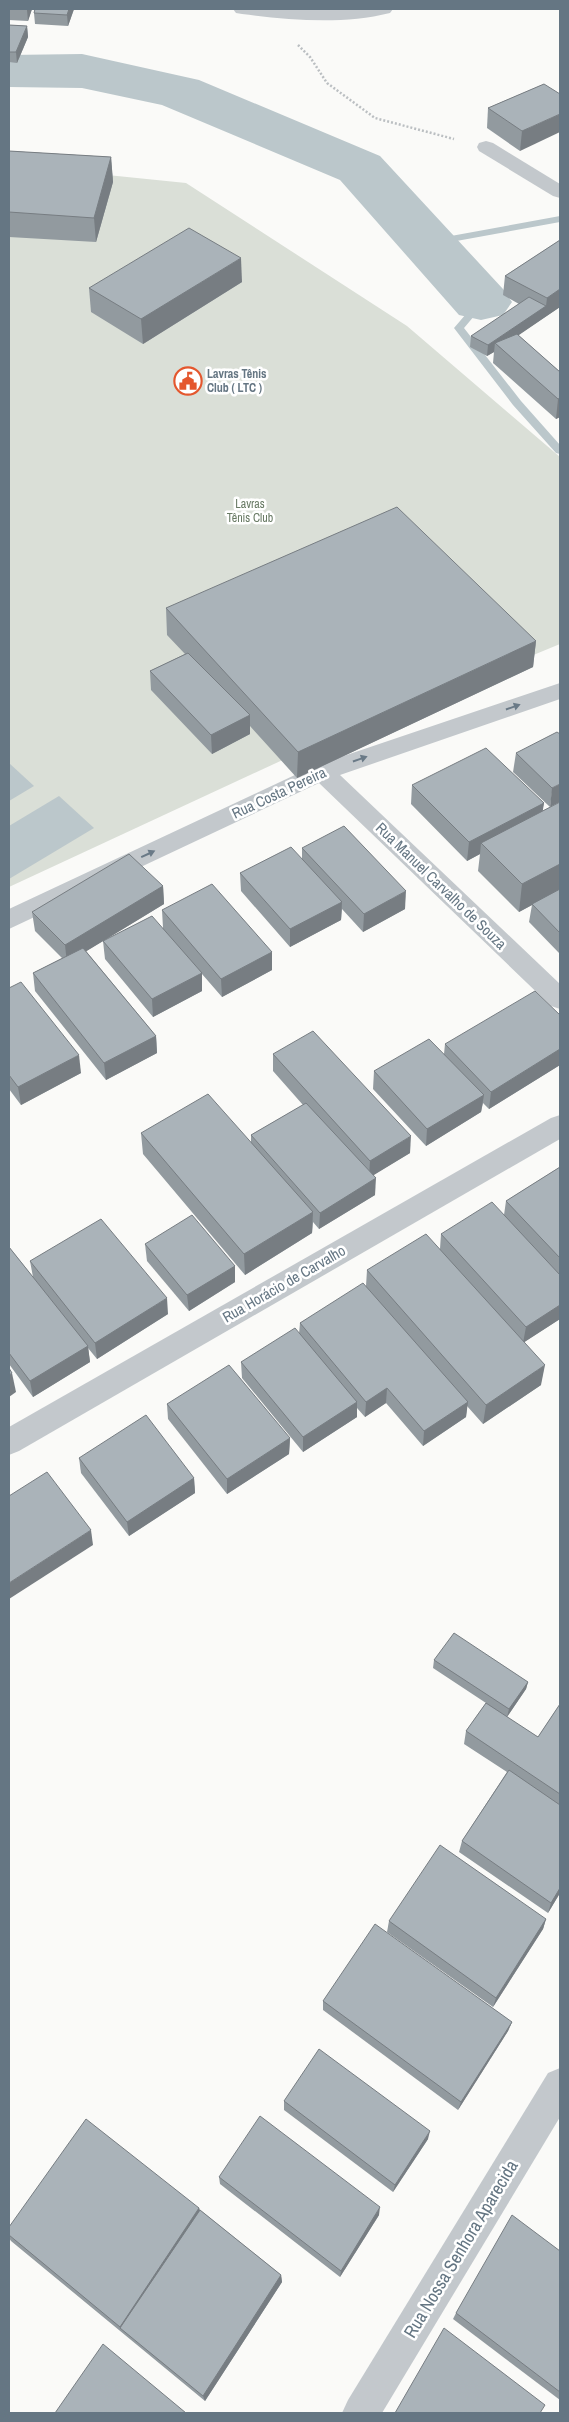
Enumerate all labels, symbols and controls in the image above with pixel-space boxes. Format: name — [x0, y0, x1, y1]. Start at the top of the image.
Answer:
public building icon: Lavras Tênis Club ( LTC ) — [173, 366, 203, 396]
place label: Lavras Tênis Club ( LTC ) — [207, 366, 267, 396]
park label: Lavras Tênis Club — [227, 496, 273, 526]
one-way arrow — [506, 702, 521, 710]
one-way arrow — [352, 755, 367, 762]
street label: Rua Costa Pereira — [228, 761, 330, 824]
street label: Rua Manuel Carvalho de Souza — [371, 818, 511, 954]
one-way arrow — [141, 850, 155, 858]
street label: Rua Horácio de Carvalho — [218, 1240, 349, 1327]
street label: Rua Nossa Senhora Aparecida — [397, 2155, 524, 2342]

